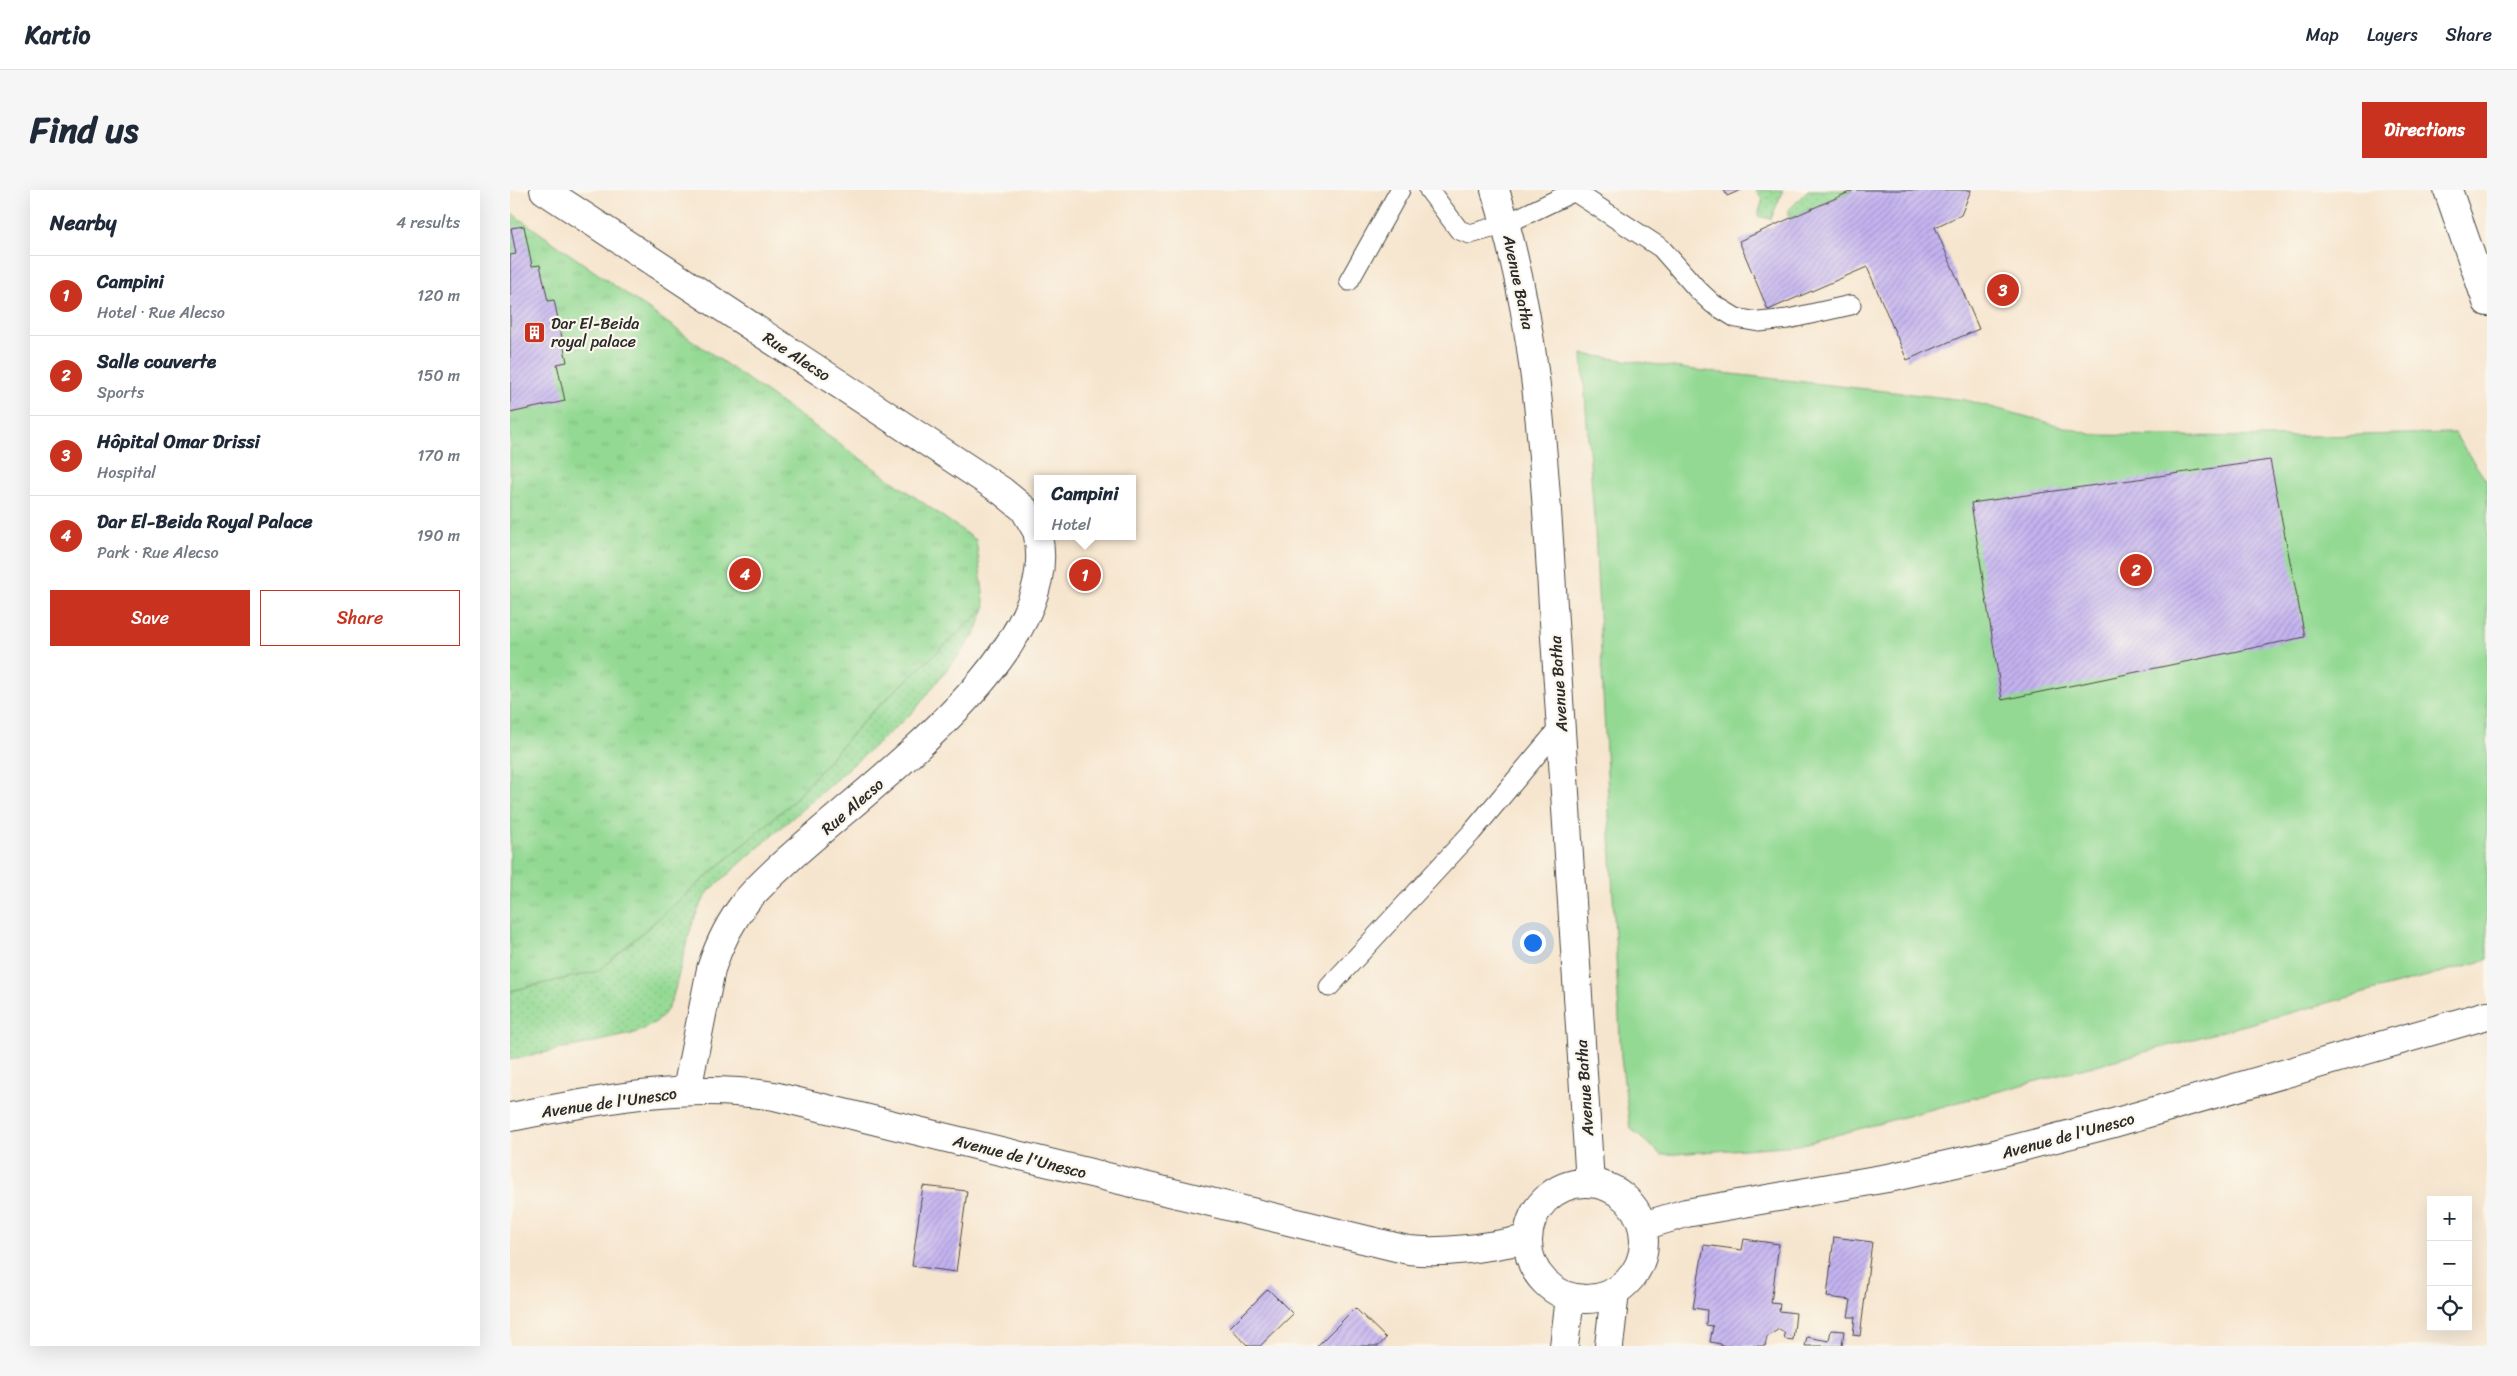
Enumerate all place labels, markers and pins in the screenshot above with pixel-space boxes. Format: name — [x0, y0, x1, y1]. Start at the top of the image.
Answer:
pin: 3 — [1987, 271, 2019, 309]
place label: Dar El-Beida royal palace — [551, 309, 639, 356]
building icon: Dar El-Beida royal palace — [523, 320, 547, 344]
pin: 2 — [2120, 551, 2152, 589]
pin: 4 — [729, 555, 761, 593]
pin: 1 — [1069, 556, 1101, 594]

